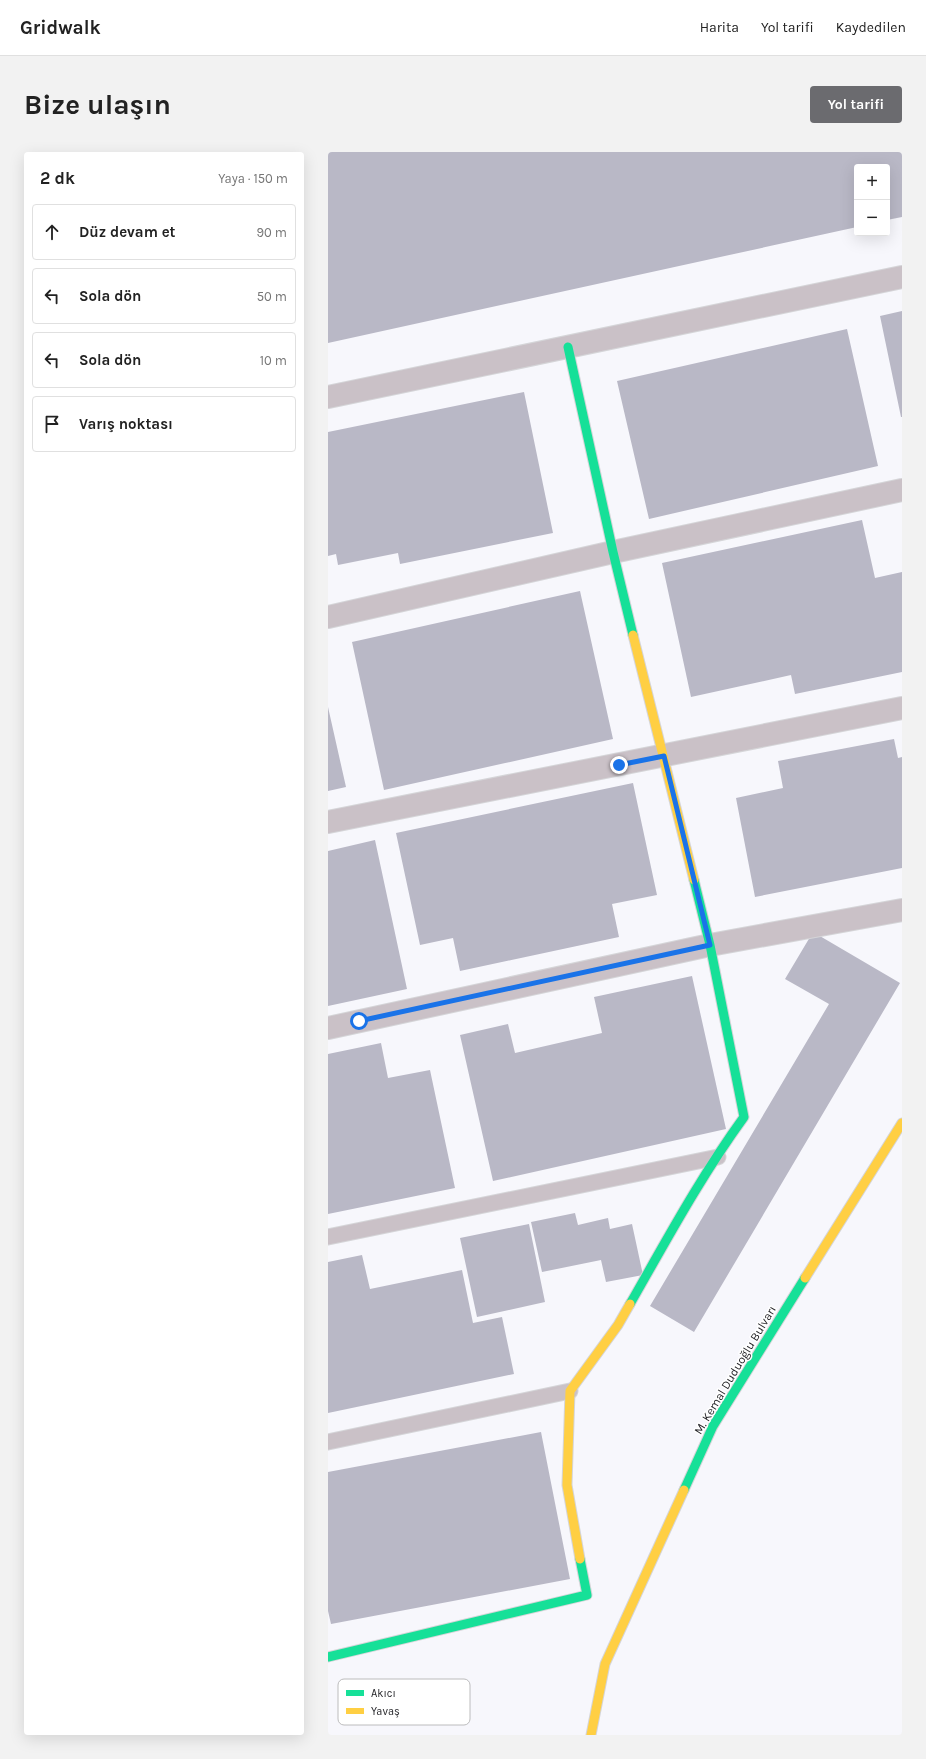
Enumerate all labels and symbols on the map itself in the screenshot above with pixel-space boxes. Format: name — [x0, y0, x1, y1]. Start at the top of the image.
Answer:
route end — [610, 756, 628, 774]
route start — [350, 1012, 368, 1030]
street label: M. Kemal Duduoğlu Bulvarı — [691, 1303, 779, 1437]
legend — [338, 1679, 470, 1725]
text: Akıcı — [371, 1687, 396, 1700]
text: Yavaş — [371, 1705, 400, 1718]

